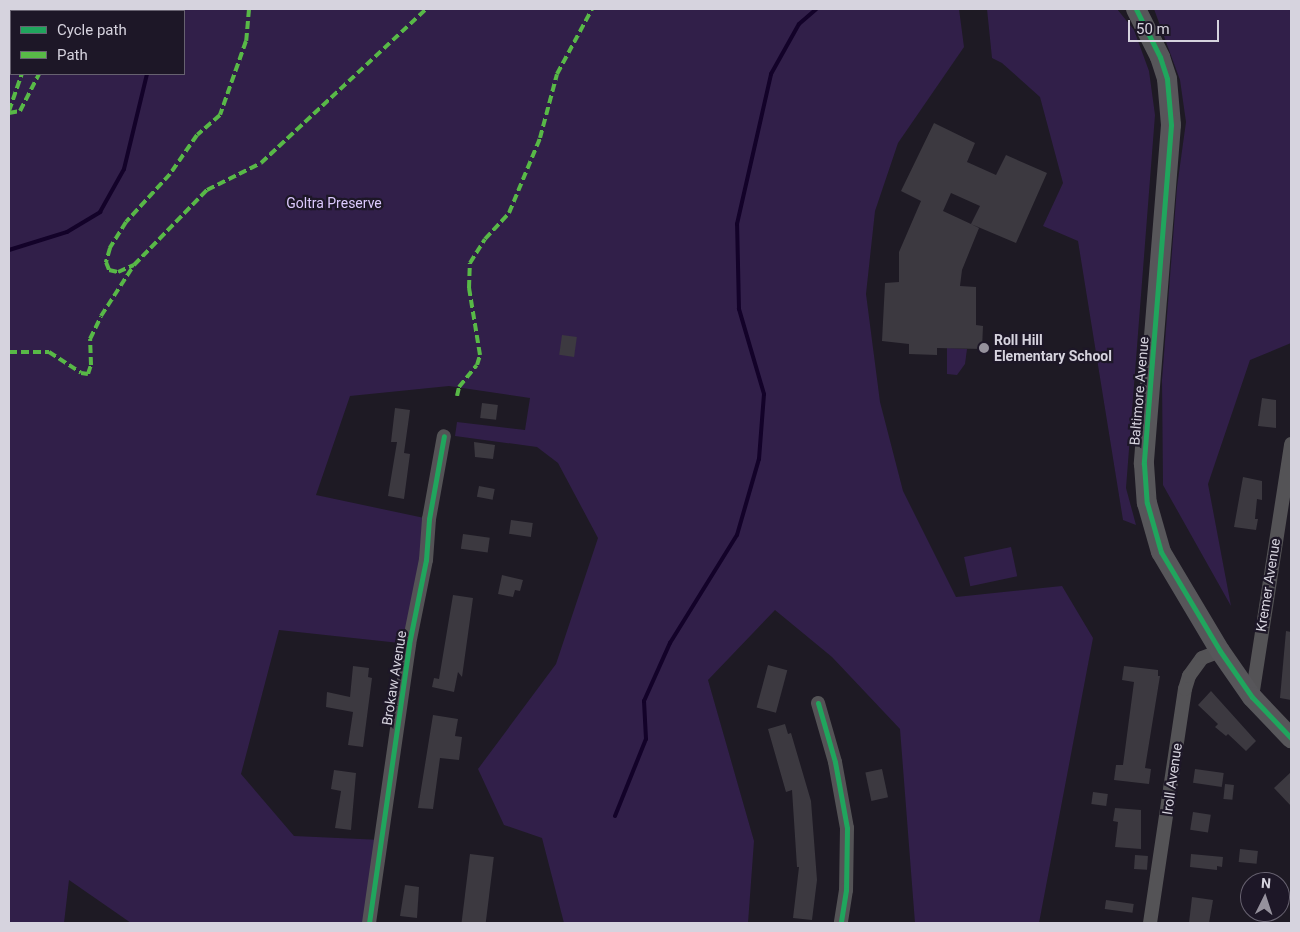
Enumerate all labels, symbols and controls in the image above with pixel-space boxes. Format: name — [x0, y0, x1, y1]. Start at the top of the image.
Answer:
legend — [10, 10, 185, 75]
scale bar — [1130, 10, 1221, 42]
text: 50 m — [1136, 20, 1170, 38]
text: Cycle path — [57, 21, 127, 39]
text: Path — [57, 46, 88, 64]
park label: Goltra Preserve — [286, 195, 382, 211]
place label: Roll Hill Elementary School — [994, 332, 1112, 364]
street label: Baltimore Avenue — [1126, 336, 1152, 446]
marker: Roll Hill Elementary School — [978, 342, 990, 354]
street label: Kremer Avenue — [1252, 537, 1284, 633]
street label: Brokaw Avenue — [378, 629, 410, 727]
street label: Iroll Avenue — [1159, 742, 1185, 816]
north arrow — [1240, 872, 1290, 922]
text: N — [1260, 875, 1271, 891]

